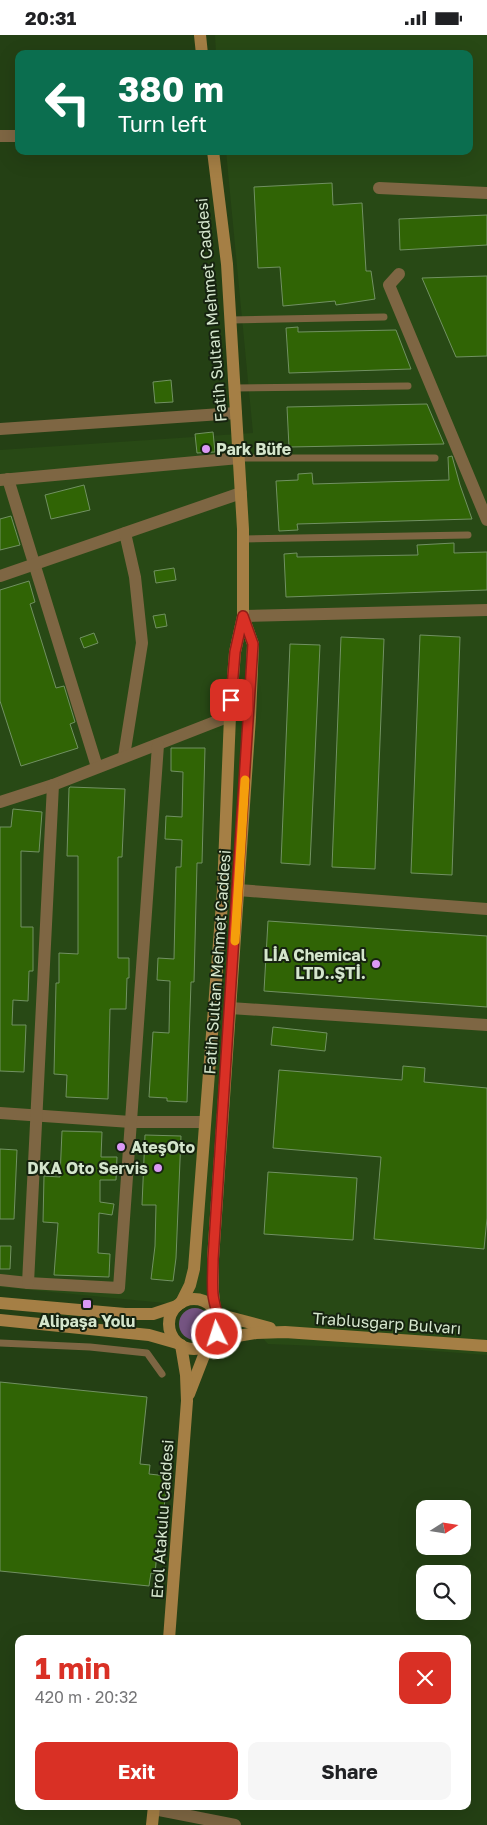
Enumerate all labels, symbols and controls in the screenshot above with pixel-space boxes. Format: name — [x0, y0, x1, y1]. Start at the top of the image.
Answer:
text: 20:31 — [25, 6, 76, 29]
text: 380 m — [118, 68, 224, 110]
icon: left — [35, 70, 100, 135]
text: Turn left — [118, 110, 207, 137]
street label: Fatih Sultan Mehmet Caddesi — [191, 197, 231, 423]
place label: Park Büfe — [216, 439, 291, 459]
marker: Park Büfe — [200, 443, 212, 455]
pin — [210, 679, 252, 721]
icon: arrive — [217, 686, 245, 714]
street label: Fatih Sultan Mehmet Caddesi — [199, 849, 235, 1075]
place label: LİA Chemical LTD..ŞTİ. — [263, 945, 367, 983]
marker: LİA Chemical LTD..ŞTİ. — [370, 958, 382, 970]
place label: AteşOto — [131, 1137, 195, 1157]
marker: AteşOto — [115, 1141, 127, 1153]
place label: DKA Oto Servis — [27, 1158, 148, 1178]
marker: DKA Oto Servis — [152, 1162, 164, 1174]
marker: Alipaşa Yolu — [81, 1298, 93, 1310]
position arrow — [190, 1307, 242, 1359]
street label: Trablusgarp Bulvarı — [312, 1308, 462, 1338]
place label: Alipaşa Yolu — [39, 1311, 135, 1331]
street label: Erol Atakulu Caddesi — [146, 1439, 178, 1599]
north arrow — [416, 1500, 471, 1555]
map controls — [416, 1500, 471, 1620]
button: search — [416, 1565, 471, 1620]
text: 1 min — [35, 1650, 111, 1686]
button: close — [399, 1652, 451, 1704]
text: 420 m · 20:32 — [35, 1687, 138, 1707]
button: Exit — [35, 1742, 238, 1800]
button: Share — [248, 1742, 451, 1800]

